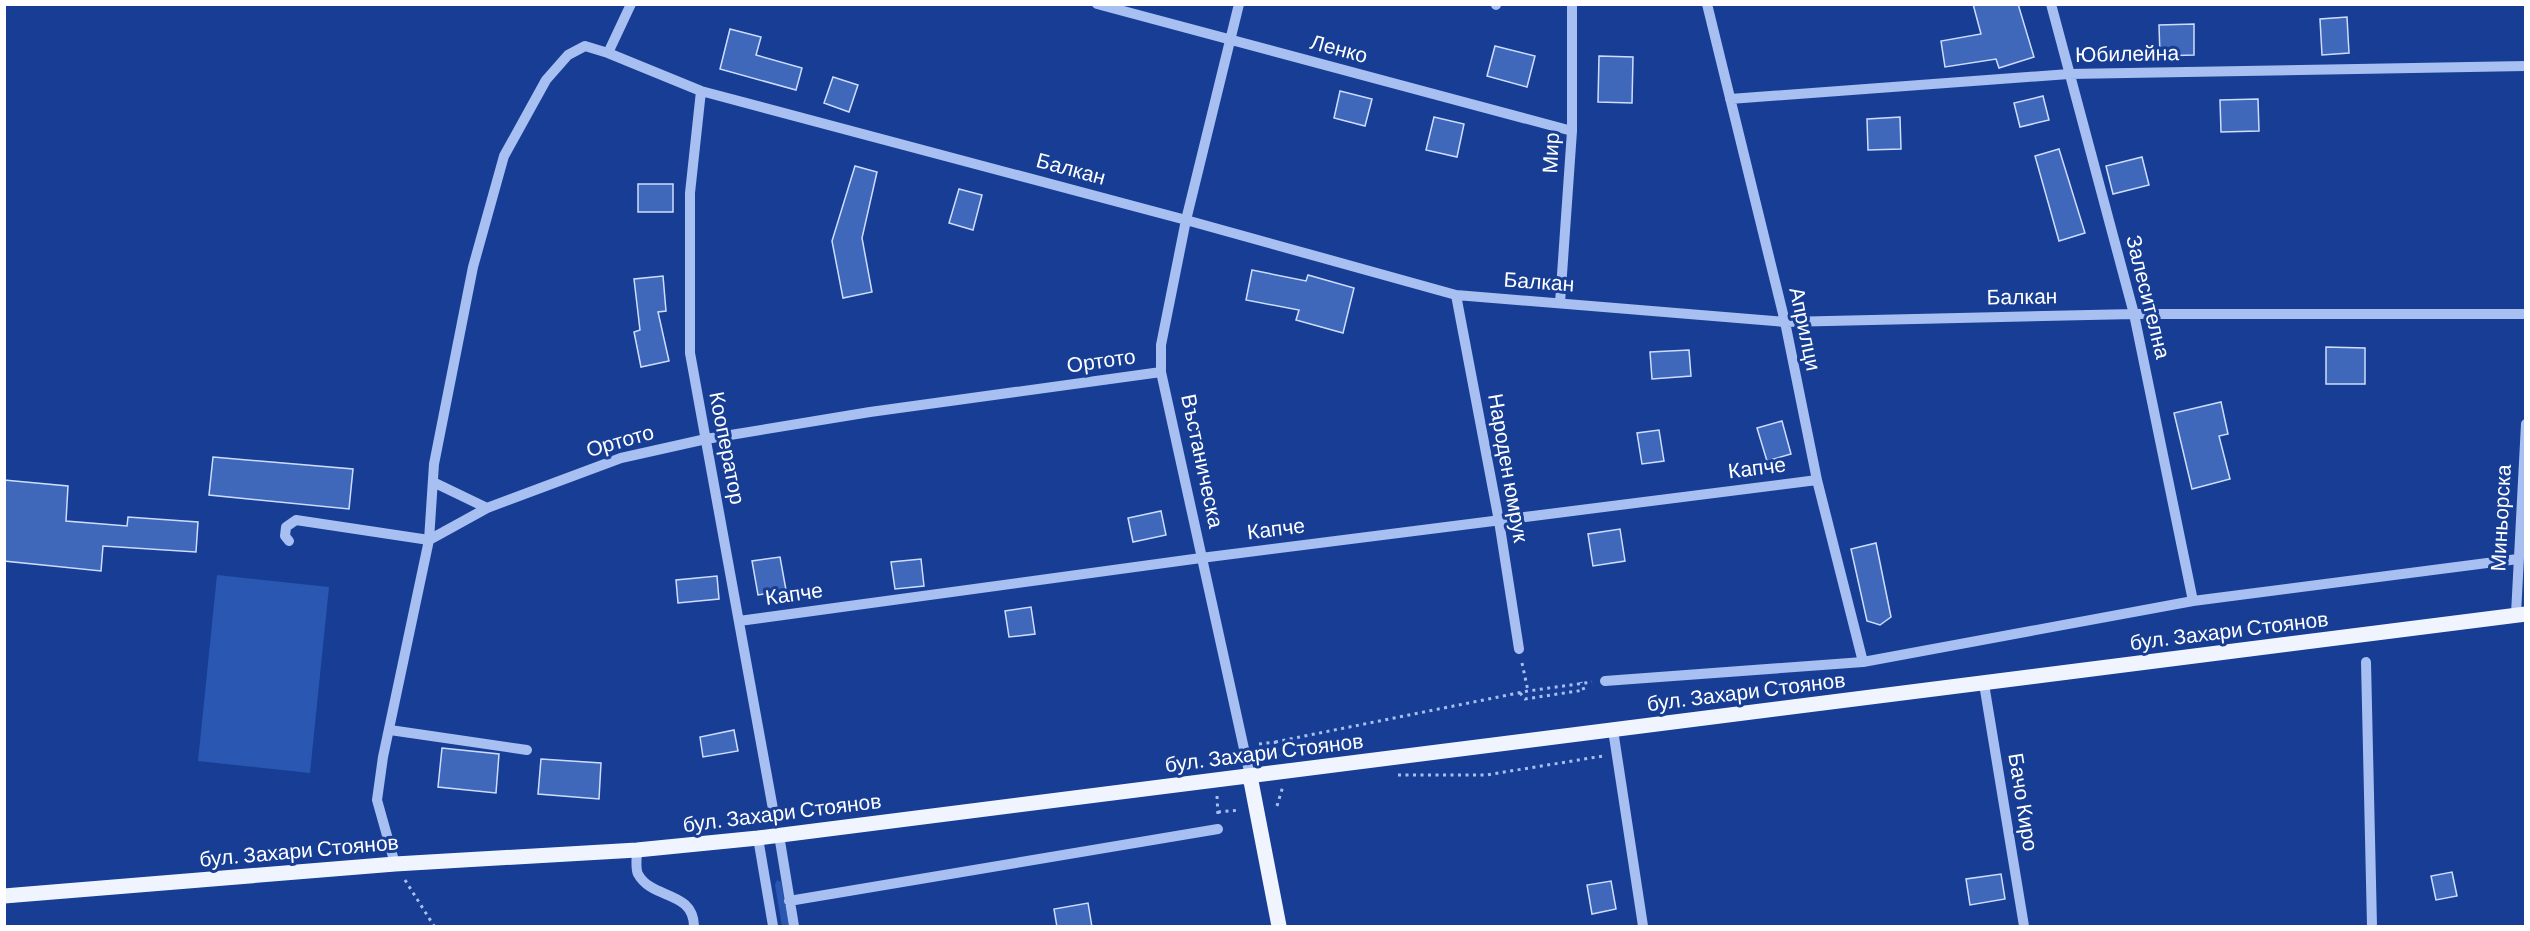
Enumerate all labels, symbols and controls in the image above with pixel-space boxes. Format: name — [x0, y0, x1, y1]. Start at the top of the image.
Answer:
street label: Ленко — [1308, 28, 1371, 67]
street label: Юбилейна — [2075, 39, 2179, 66]
street label: Мир — [1536, 132, 1563, 174]
street label: Балкан — [1034, 146, 1109, 189]
street label: Залесителна — [2122, 232, 2177, 361]
street label: Балкан — [1503, 266, 1575, 295]
street label: Балкан — [1986, 282, 2058, 309]
street label: Априлци — [1785, 285, 1828, 373]
street label: Ортото — [1065, 342, 1137, 377]
street label: Кооператор — [705, 389, 752, 506]
street label: Въстаническа — [1177, 391, 1230, 530]
street label: Народен юмрук — [1484, 391, 1535, 545]
street label: Ортото — [583, 418, 656, 461]
street label: Капче — [1727, 451, 1787, 482]
street label: Миньорска — [2484, 464, 2515, 572]
street label: Капче — [1246, 512, 1306, 543]
street label: Капче — [763, 576, 824, 609]
street label: бул. Захари Стоянов — [2128, 605, 2330, 654]
street label: бул. Захари Стоянов — [1645, 666, 1847, 715]
street label: бул. Захари Стоянов — [1163, 727, 1365, 776]
street label: Бачо Киро — [2004, 751, 2045, 853]
street label: бул. Захари Стоянов — [681, 787, 883, 836]
street label: бул. Захари Стоянов — [198, 828, 400, 871]

